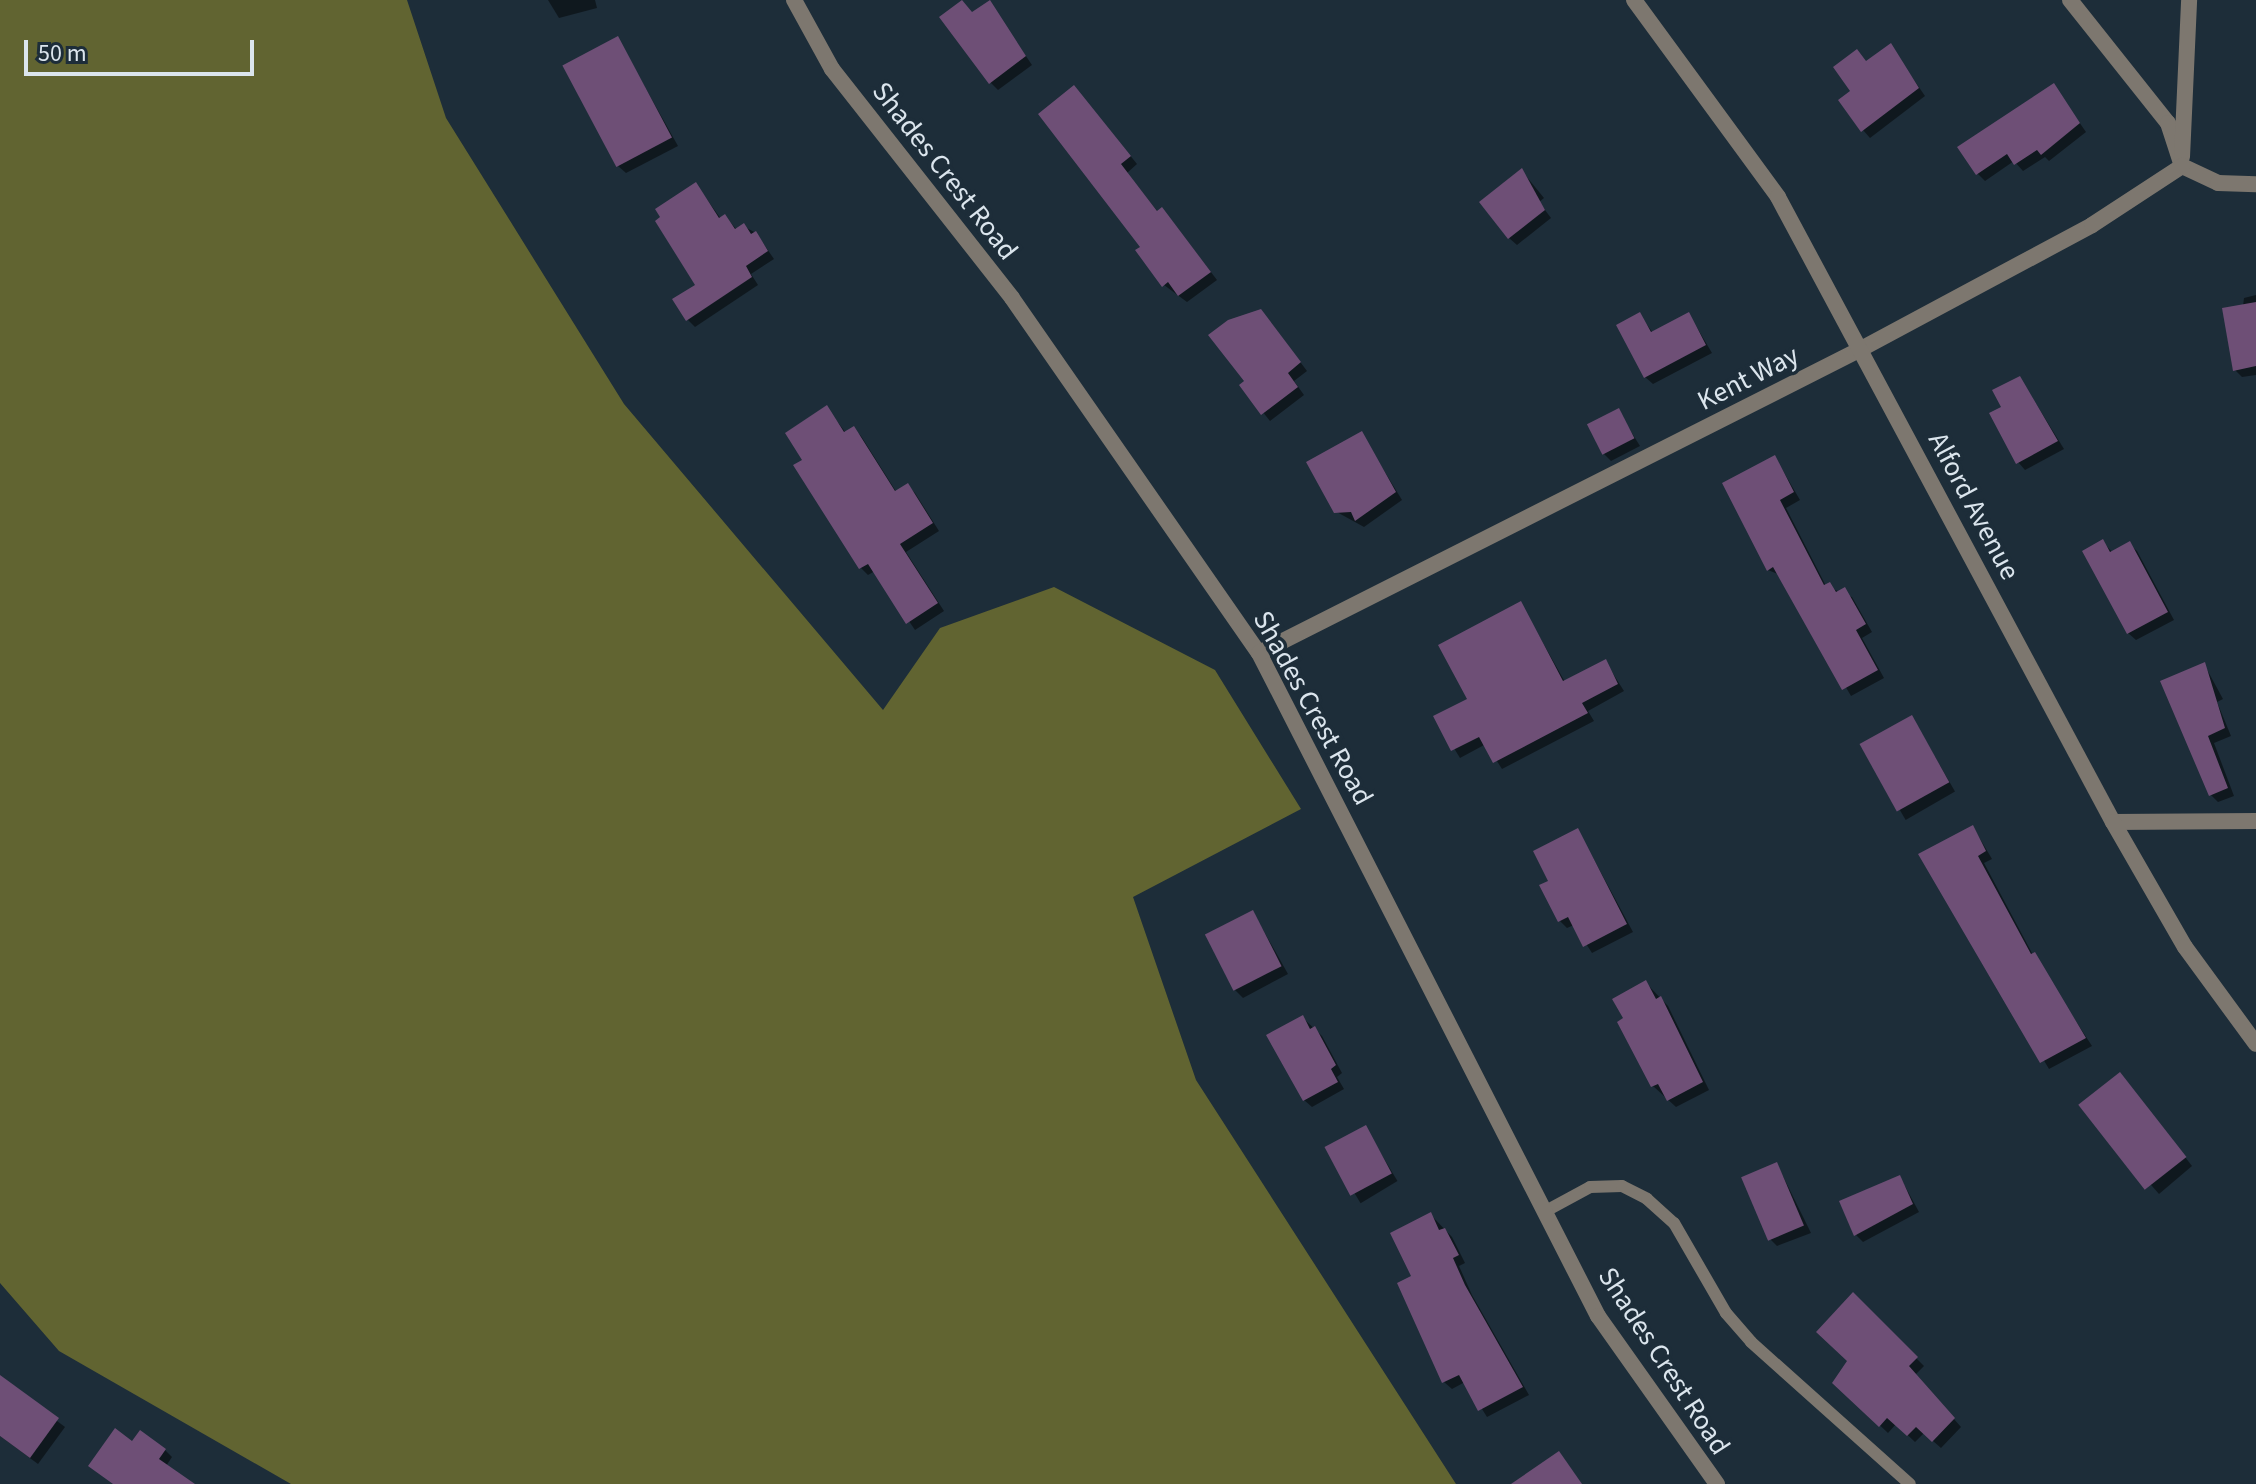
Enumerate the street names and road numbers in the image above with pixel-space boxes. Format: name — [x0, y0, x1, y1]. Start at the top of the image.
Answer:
street label: Shades Crest Road — [865, 75, 1025, 267]
street label: Kent Way — [1692, 338, 1804, 418]
street label: Alford Avenue — [1921, 426, 2027, 586]
street label: Shades Crest Road — [1246, 605, 1380, 811]
street label: Shades Crest Road — [1591, 1261, 1737, 1461]

